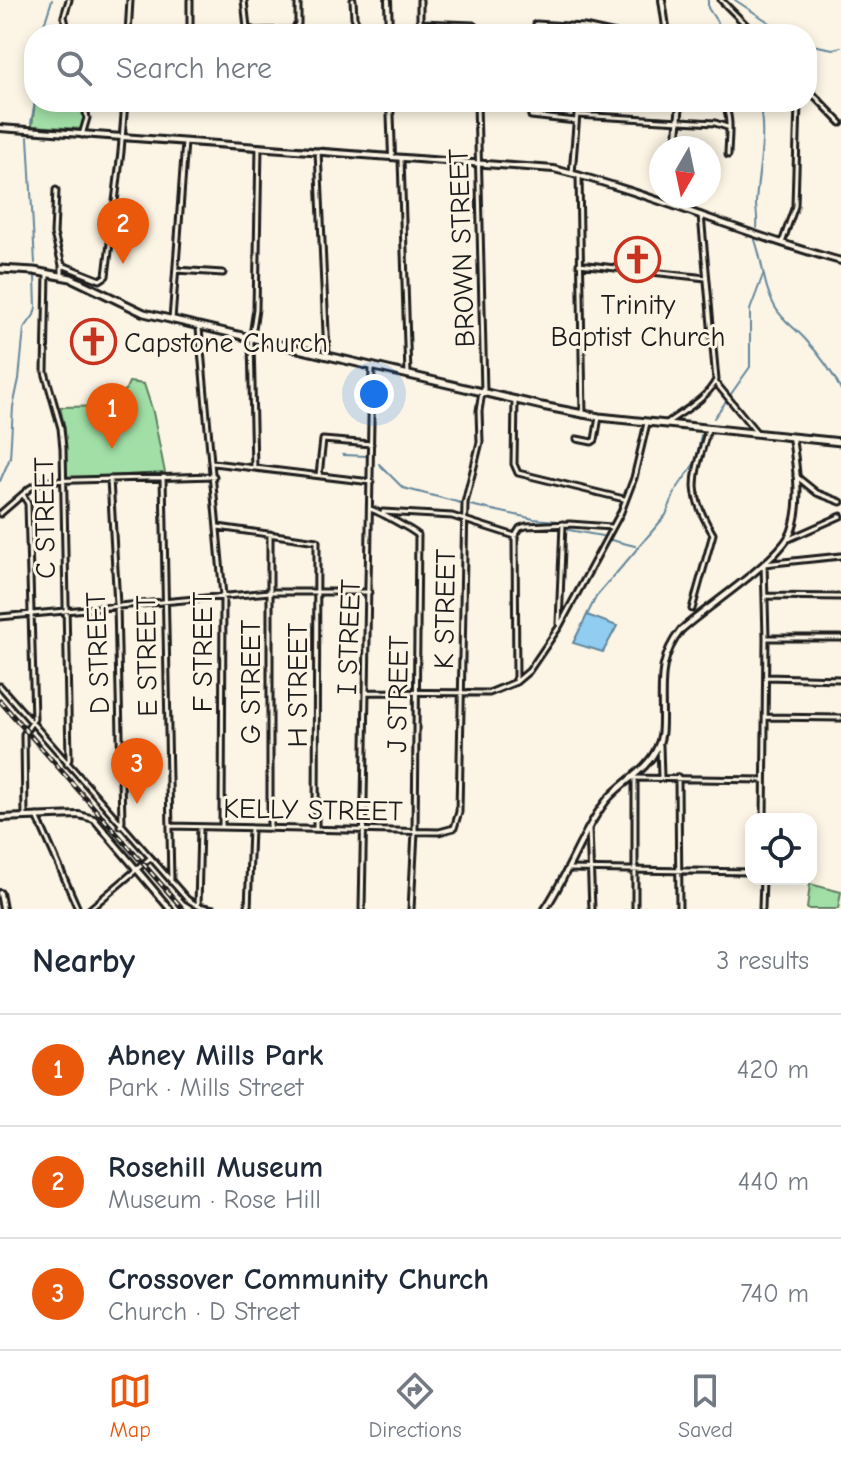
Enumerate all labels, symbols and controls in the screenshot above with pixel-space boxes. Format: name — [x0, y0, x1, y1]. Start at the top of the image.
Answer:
search box — [24, 24, 817, 112]
icon: search — [52, 46, 96, 90]
text: Search here — [116, 51, 272, 86]
north arrow — [649, 136, 721, 208]
street label: BROWN STREET — [443, 148, 481, 348]
pin: 2 — [97, 198, 149, 264]
church icon: Trinity Baptist Church — [614, 235, 662, 283]
place label: Trinity Baptist Church — [550, 289, 726, 353]
church icon: Capstone Church — [69, 318, 117, 366]
place label: Capstone Church — [124, 327, 328, 359]
your location — [354, 374, 394, 414]
pin: 1 — [86, 383, 138, 449]
street label: C STREET — [28, 456, 62, 579]
street label: K STREET — [428, 548, 462, 669]
street label: I STREET — [331, 578, 367, 695]
street label: D STREET — [80, 591, 116, 715]
street label: F STREET — [187, 591, 219, 712]
street label: E STREET — [130, 595, 164, 717]
street label: G STREET — [235, 619, 267, 744]
street label: H STREET — [282, 622, 314, 747]
street label: J STREET — [381, 635, 415, 753]
pin: 3 — [111, 738, 163, 804]
street label: KELLY STREET — [223, 792, 403, 828]
map controls — [745, 813, 817, 885]
button: locate — [745, 813, 817, 885]
text: Nearby — [32, 941, 135, 981]
text: 3 results — [716, 946, 809, 976]
text: Abney Mills Park — [108, 1038, 323, 1073]
text: 1 — [53, 1055, 63, 1085]
text: 420 m — [737, 1055, 809, 1085]
text: Park · Mills Street — [108, 1073, 303, 1103]
text: Rosehill Museum — [108, 1150, 323, 1185]
text: 2 — [52, 1167, 64, 1197]
text: 440 m — [738, 1167, 809, 1197]
text: Museum · Rose Hill — [108, 1185, 321, 1215]
text: Crossover Community Church — [108, 1262, 489, 1297]
text: 3 — [52, 1279, 64, 1309]
text: 740 m — [740, 1279, 809, 1309]
text: Church · D Street — [108, 1297, 299, 1327]
tab: Map — [108, 1369, 152, 1443]
tab: Directions — [369, 1369, 462, 1443]
tab: Saved — [678, 1369, 733, 1443]

